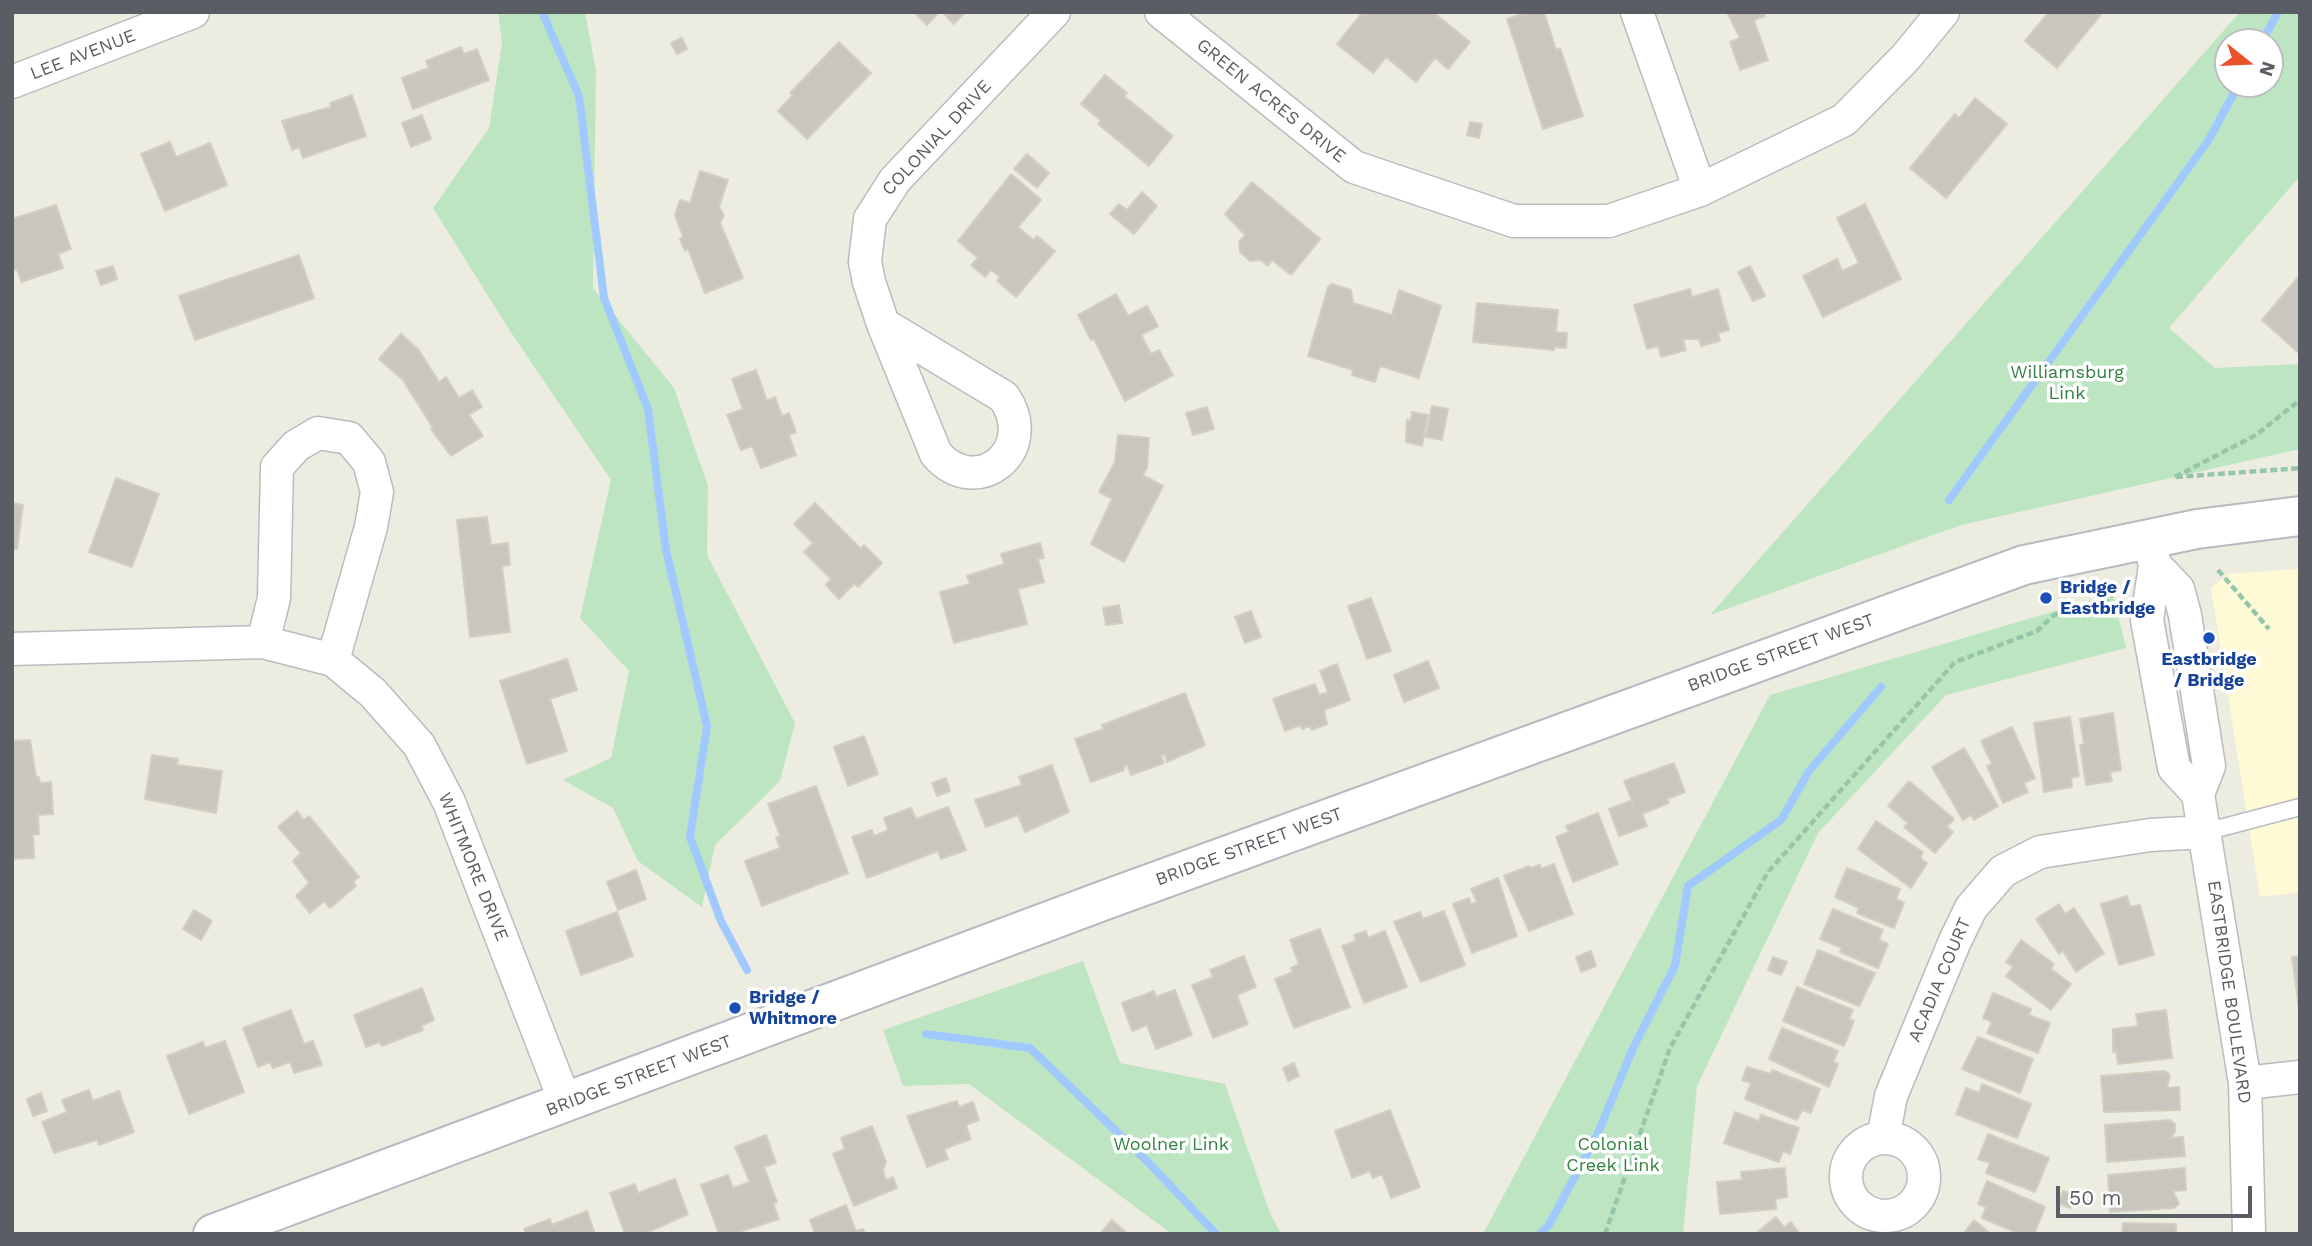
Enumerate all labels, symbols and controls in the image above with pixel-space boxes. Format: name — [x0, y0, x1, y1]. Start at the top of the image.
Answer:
street label: LEE AVENUE — [27, 25, 139, 85]
north arrow — [2214, 28, 2284, 98]
street label: GREEN ACRES DRIVE — [1192, 34, 1350, 168]
text: N — [2254, 59, 2281, 79]
street label: COLONIAL DRIVE — [878, 76, 996, 200]
park label: Williamsburg Link — [2010, 362, 2124, 404]
place label: Bridge / Eastbridge — [2060, 577, 2156, 620]
marker: Bridge / Eastbridge — [2038, 590, 2054, 606]
street label: BRIDGE STREET WEST — [1685, 609, 1877, 697]
marker: Eastbridge / Bridge — [2201, 630, 2217, 646]
place label: Eastbridge / Bridge — [2161, 649, 2257, 692]
street label: WHITMORE DRIVE — [433, 789, 513, 945]
street label: BRIDGE STREET WEST — [1153, 803, 1345, 891]
street label: EASTBRIDGE BOULEVARD — [2203, 879, 2255, 1105]
street label: ACADIA COURT — [1904, 915, 1976, 1045]
place label: Bridge / Whitmore — [749, 987, 837, 1030]
marker: Bridge / Whitmore — [727, 1000, 743, 1016]
street label: BRIDGE STREET WEST — [543, 1031, 735, 1121]
park label: Woolner Link — [1113, 1134, 1229, 1156]
park label: Colonial Creek Link — [1566, 1134, 1660, 1176]
scale bar — [2060, 1172, 2256, 1216]
text: 50 m — [2069, 1185, 2121, 1210]

